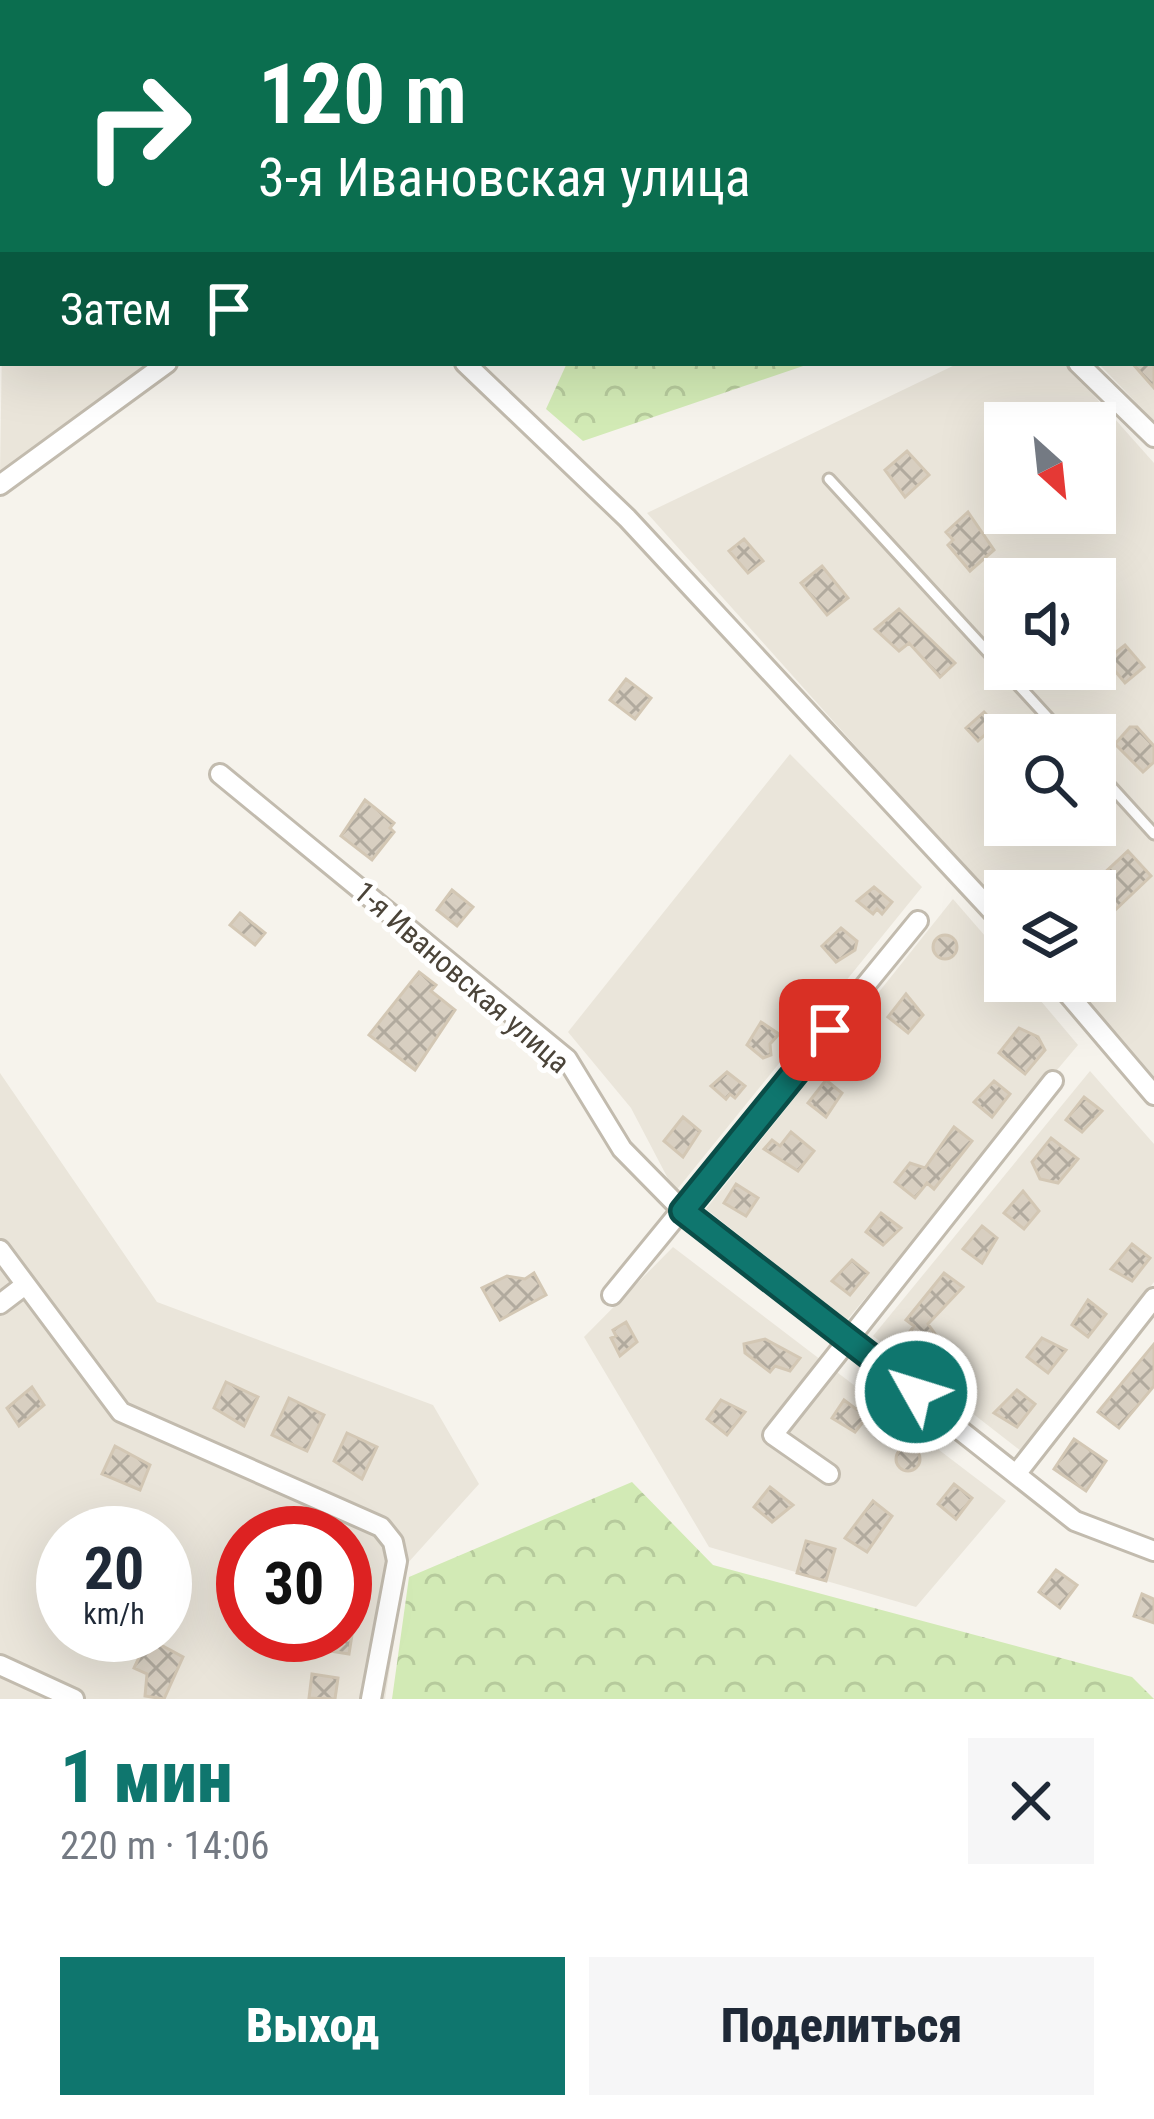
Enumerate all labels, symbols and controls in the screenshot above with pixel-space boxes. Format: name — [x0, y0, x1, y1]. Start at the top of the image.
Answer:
text: 120 m — [258, 45, 467, 144]
icon: right — [60, 48, 216, 204]
text: 3-я Ивановская улица — [258, 146, 751, 209]
icon: arrive — [196, 276, 262, 342]
text: Затем — [60, 283, 172, 336]
north arrow — [984, 402, 1116, 534]
map controls — [984, 402, 1116, 1002]
button: sound — [984, 558, 1116, 690]
button: search — [984, 714, 1116, 846]
button: layers — [984, 870, 1116, 1002]
street label: 1-я Ивановская улица — [347, 874, 577, 1080]
pin — [779, 979, 881, 1081]
icon: arrive — [797, 997, 863, 1063]
position arrow — [853, 1329, 979, 1455]
speed limit sign: 30 — [216, 1506, 372, 1662]
text: 20 — [84, 1533, 144, 1604]
text: km/h — [83, 1596, 145, 1631]
text: 1 мин — [60, 1735, 233, 1820]
button: close — [968, 1738, 1094, 1864]
text: 220 m · 14:06 — [60, 1823, 270, 1869]
button: Выход — [60, 1957, 565, 2095]
button: Поделиться — [589, 1957, 1094, 2095]

